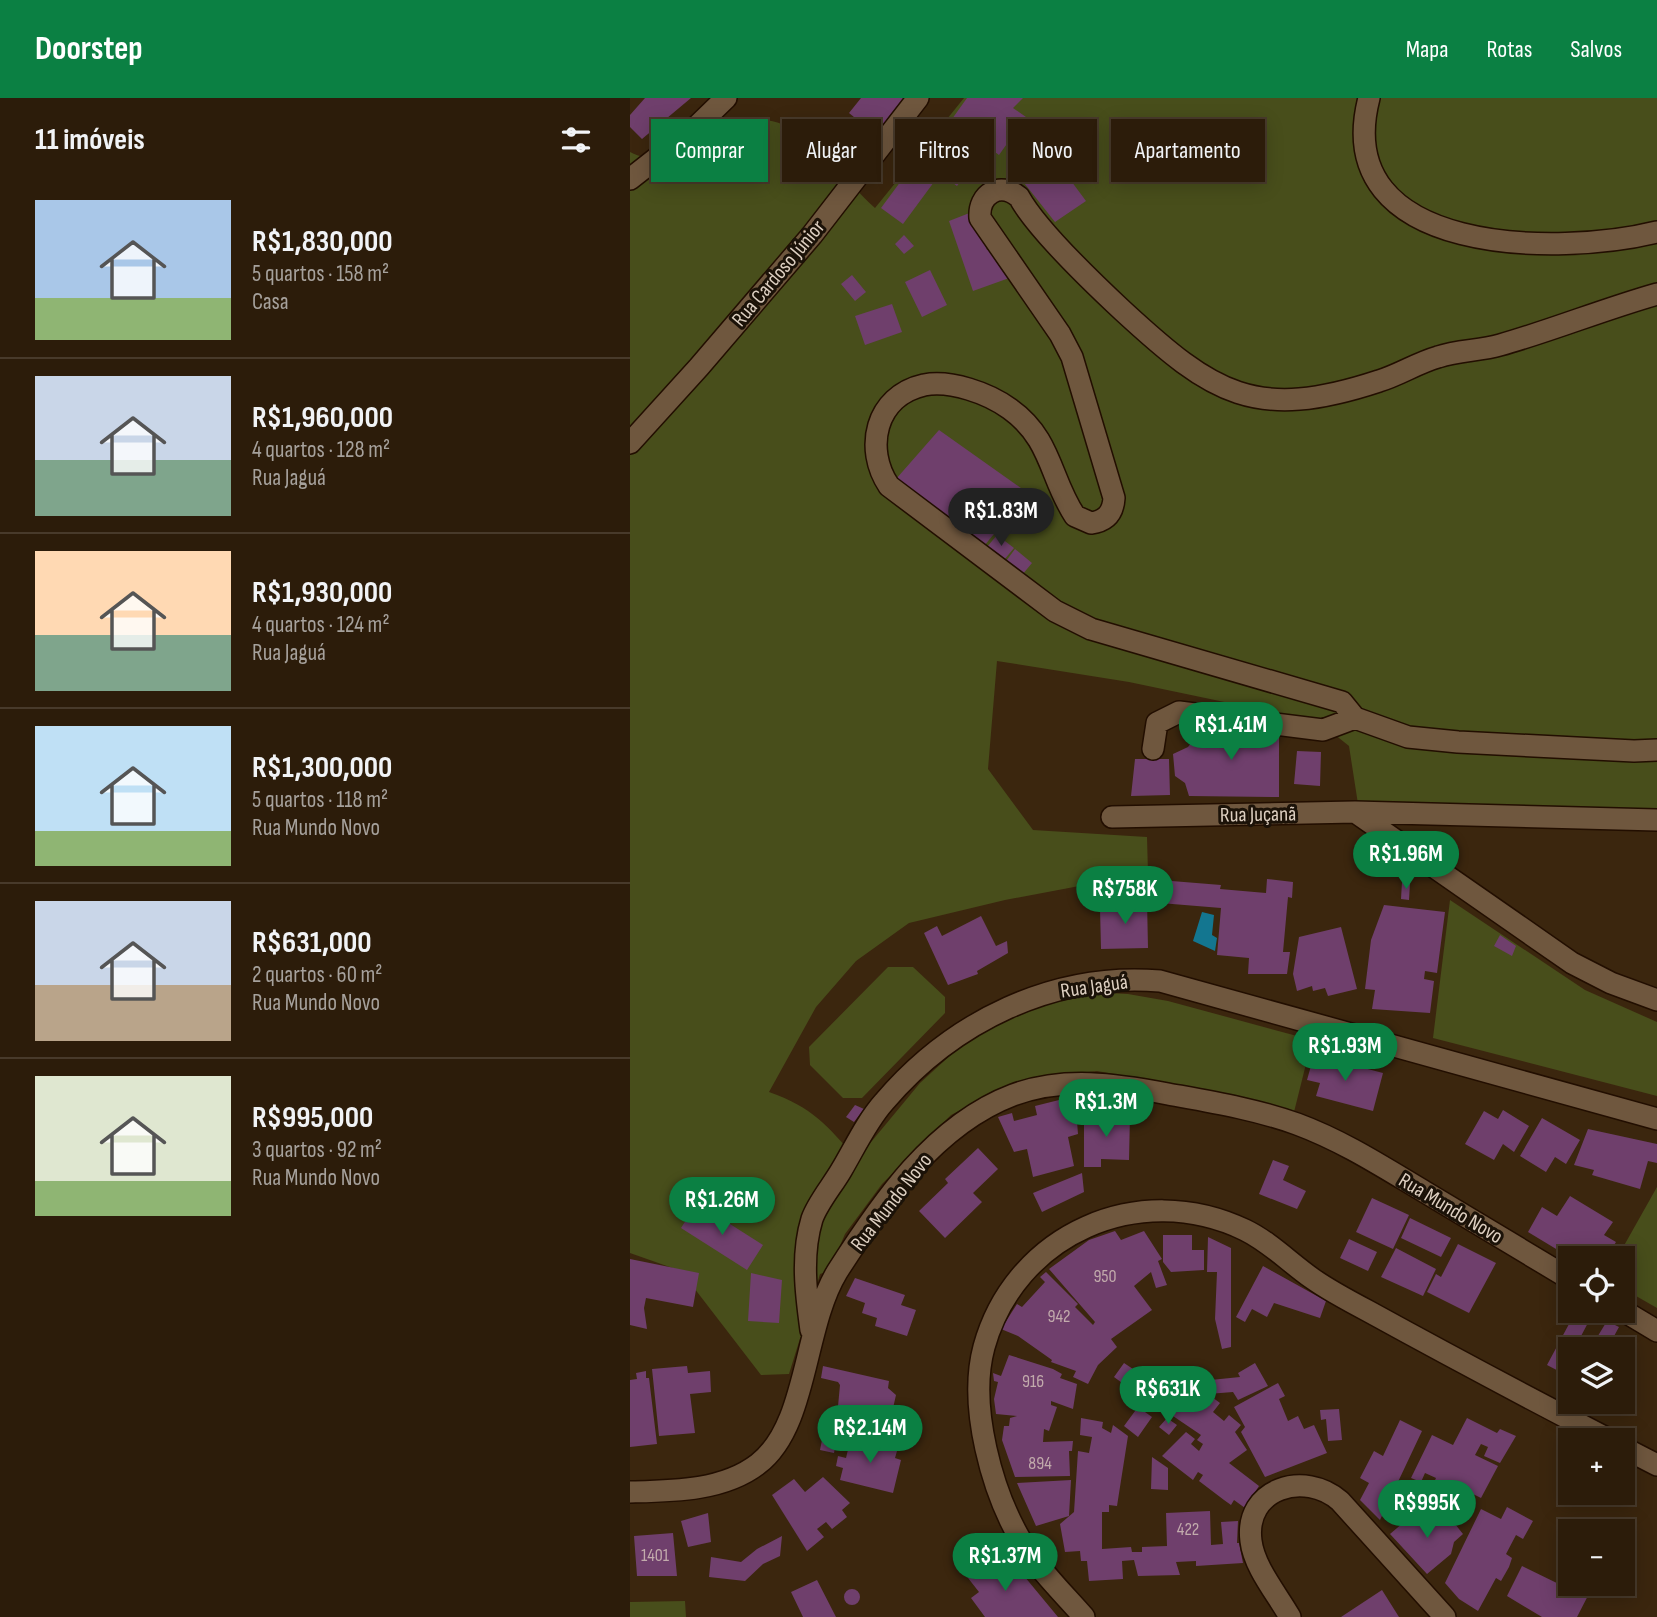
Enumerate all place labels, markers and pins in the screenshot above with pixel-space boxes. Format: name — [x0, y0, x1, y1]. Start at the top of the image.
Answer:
pin: R$1.83M — [936, 489, 1066, 548]
pin: R$1.41M — [1166, 702, 1296, 762]
pin: R$1.96M — [1341, 832, 1471, 891]
pin: R$758K — [1068, 866, 1182, 926]
pin: R$1.93M — [1280, 1024, 1410, 1083]
pin: R$1.3M — [1049, 1080, 1163, 1139]
pin: R$1.26M — [657, 1178, 787, 1237]
pin: R$631K — [1111, 1366, 1225, 1426]
pin: R$2.14M — [805, 1406, 935, 1465]
pin: R$995K — [1370, 1480, 1484, 1540]
pin: R$1.37M — [940, 1534, 1070, 1593]

